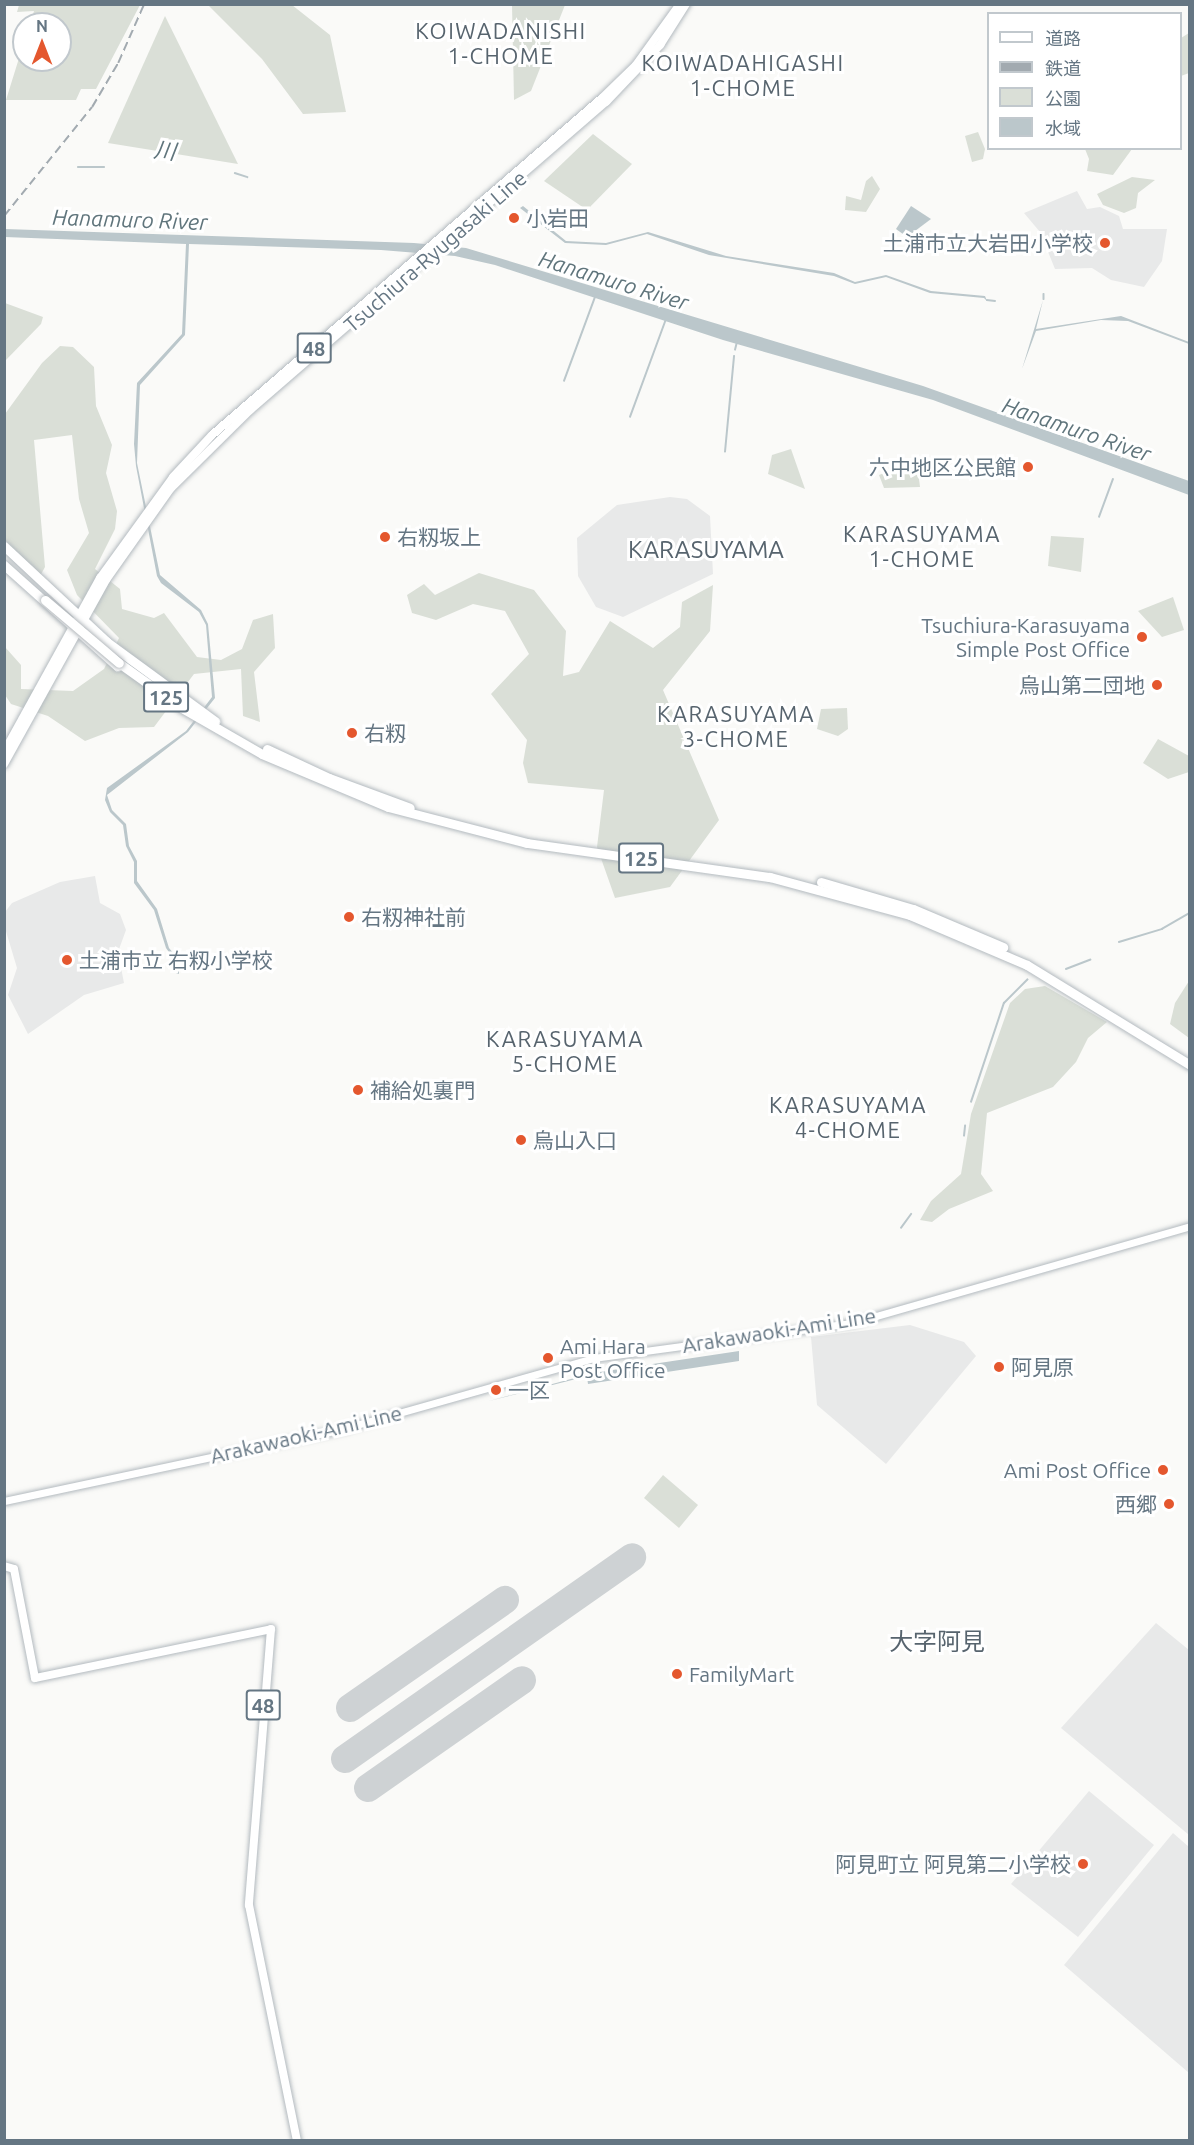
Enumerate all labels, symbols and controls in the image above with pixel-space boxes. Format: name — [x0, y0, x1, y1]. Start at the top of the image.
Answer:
north arrow — [12, 12, 72, 72]
legend — [987, 12, 1182, 150]
text: N — [36, 17, 48, 35]
district label: KOIWADANISHI 1-CHOME — [415, 17, 587, 68]
text: 道路 — [1045, 28, 1081, 48]
district label: KOIWADAHIGASHI 1-CHOME — [641, 49, 845, 100]
text: 鉄道 — [1045, 58, 1081, 78]
text: 公園 — [1045, 88, 1081, 108]
text: 水域 — [1045, 118, 1081, 138]
water label: 川 — [152, 136, 178, 164]
street label: Tsuchiura-Ryugasaki Line — [339, 165, 531, 337]
water label: Hanamuro River — [52, 203, 208, 235]
place label: 小岩田 — [526, 205, 589, 231]
marker: 小岩田 — [507, 211, 521, 225]
place label: 土浦市立大岩田小学校 — [883, 230, 1093, 256]
marker: 土浦市立大岩田小学校 — [1098, 236, 1112, 250]
water label: Hanamuro River — [536, 245, 692, 315]
road number: 48 — [296, 331, 332, 365]
water label: Hanamuro River — [999, 391, 1155, 467]
place label: 六中地区公民館 — [869, 454, 1016, 480]
marker: 六中地区公民館 — [1021, 460, 1035, 474]
district label: KARASUYAMA 1-CHOME — [843, 520, 1001, 572]
place label: 右籾坂上 — [397, 524, 481, 550]
marker: 右籾坂上 — [378, 530, 392, 544]
district label: KARASUYAMA — [621, 536, 791, 564]
place label: Tsuchiura-Karasuyama Simple Post Office — [921, 612, 1130, 662]
marker: Tsuchiura-Karasuyama Simple Post Office — [1135, 630, 1149, 644]
place label: 烏山第二団地 — [1019, 672, 1145, 698]
marker: 烏山第二団地 — [1150, 678, 1164, 692]
road number: 125 — [142, 680, 190, 714]
district label: KARASUYAMA 3-CHOME — [657, 700, 815, 752]
place label: 右籾 — [364, 720, 406, 746]
marker: 右籾 — [345, 726, 359, 740]
road number: 125 — [617, 841, 665, 875]
place label: 右籾神社前 — [361, 904, 466, 930]
marker: 右籾神社前 — [342, 910, 356, 924]
place label: 土浦市立 右籾小学校 — [79, 947, 273, 973]
marker: 土浦市立 右籾小学校 — [60, 953, 74, 967]
district label: KARASUYAMA 5-CHOME — [486, 1025, 644, 1076]
place label: 補給処裏門 — [370, 1077, 475, 1103]
marker: 補給処裏門 — [351, 1083, 365, 1097]
district label: KARASUYAMA 4-CHOME — [769, 1091, 927, 1142]
place label: 烏山入口 — [533, 1127, 617, 1153]
marker: 烏山入口 — [514, 1133, 528, 1147]
street label: Arakawaoki-Ami Line — [680, 1302, 878, 1358]
place label: Ami Hara Post Office — [560, 1333, 665, 1383]
marker: Ami Hara Post Office — [541, 1351, 555, 1365]
place label: 阿見原 — [1011, 1354, 1074, 1380]
marker: 阿見原 — [992, 1360, 1006, 1374]
place label: 一区 — [508, 1377, 550, 1403]
marker: 一区 — [489, 1383, 503, 1397]
street label: Arakawaoki-Ami Line — [208, 1400, 404, 1468]
place label: Ami Post Office — [1004, 1457, 1151, 1483]
marker: Ami Post Office — [1156, 1463, 1170, 1477]
place label: 西郷 — [1115, 1491, 1157, 1517]
marker: 西郷 — [1162, 1497, 1176, 1511]
district label: 大字阿見 — [889, 1628, 985, 1656]
place label: FamilyMart — [689, 1661, 794, 1687]
marker: FamilyMart — [670, 1667, 684, 1681]
road number: 48 — [245, 1688, 281, 1722]
place label: 阿見町立 阿見第二小学校 — [835, 1851, 1071, 1877]
marker: 阿見町立 阿見第二小学校 — [1076, 1857, 1090, 1871]

